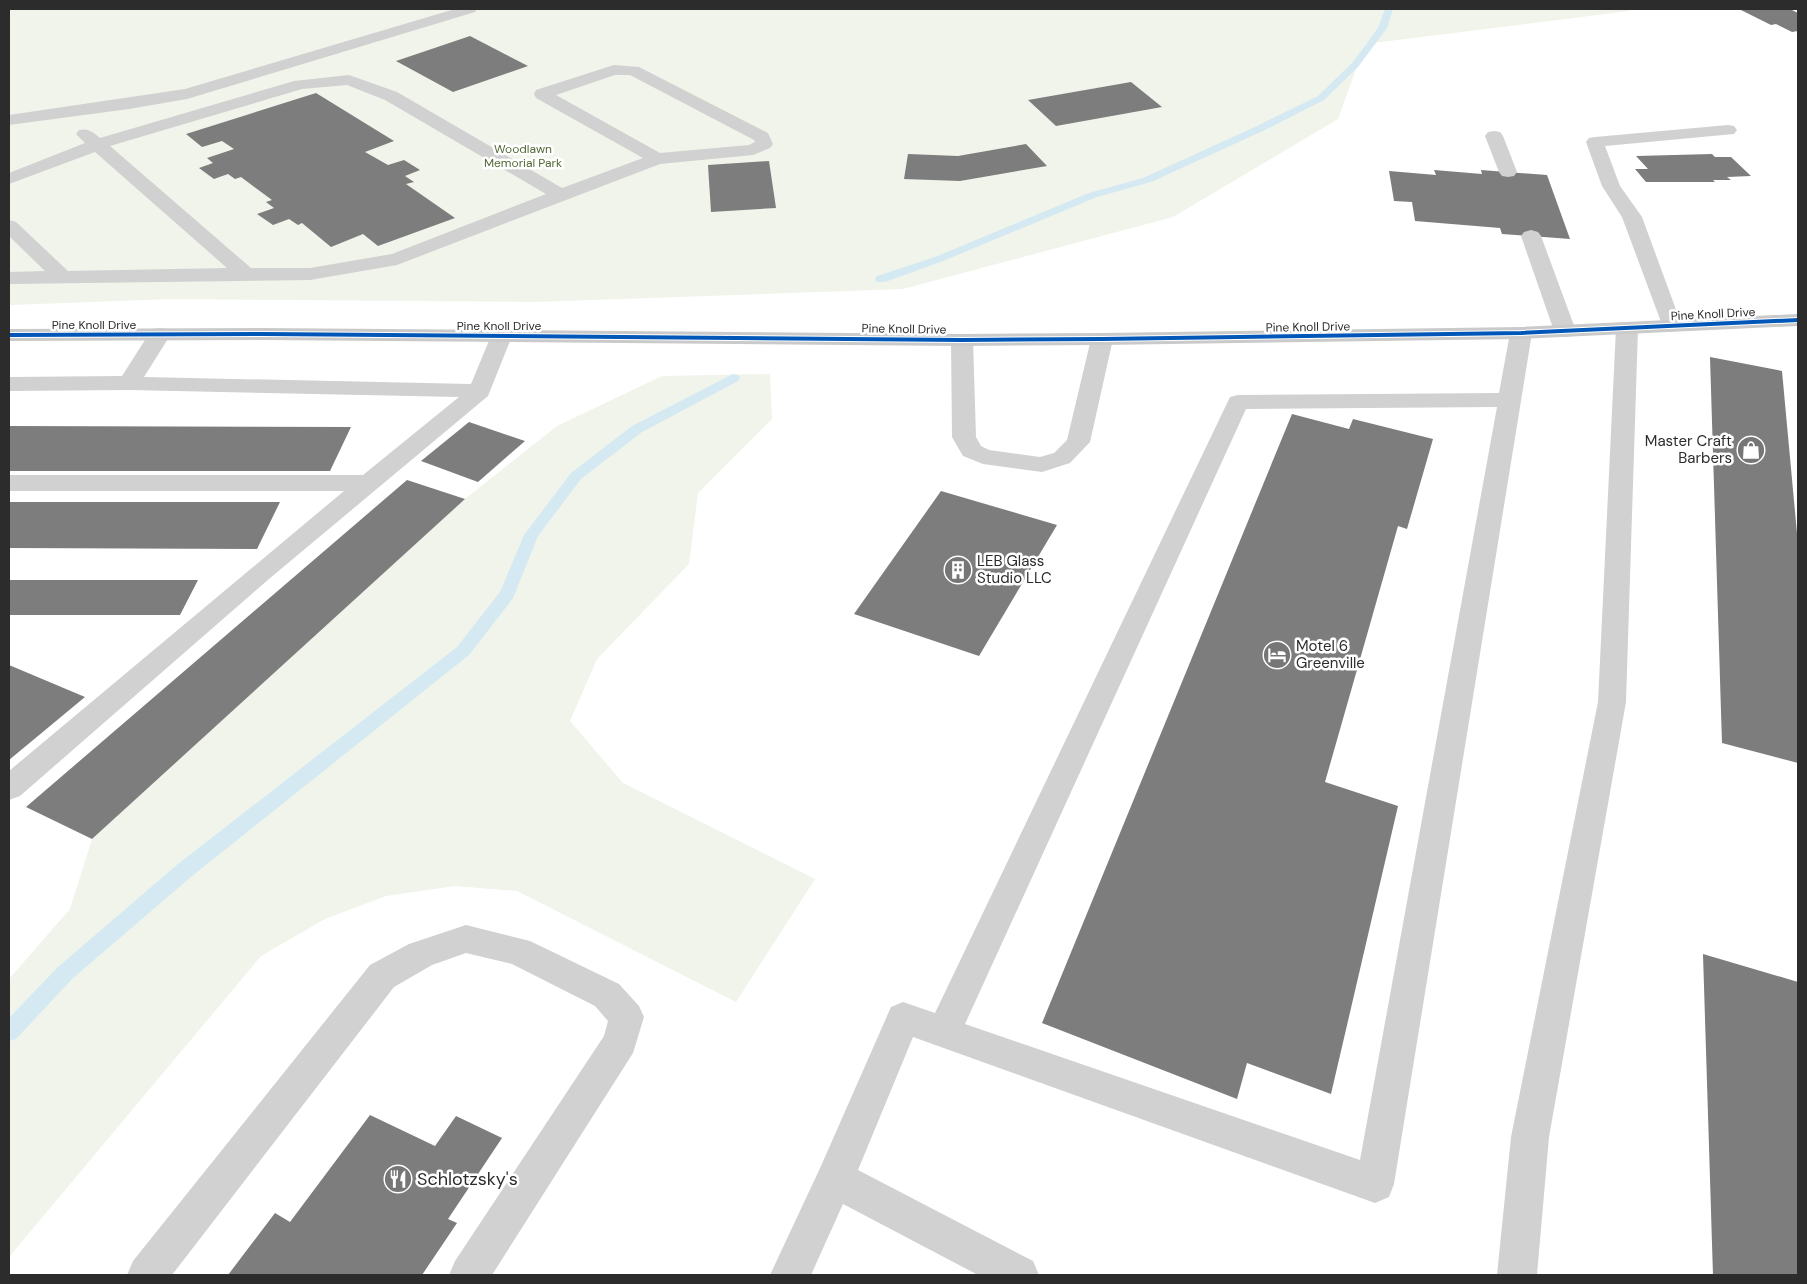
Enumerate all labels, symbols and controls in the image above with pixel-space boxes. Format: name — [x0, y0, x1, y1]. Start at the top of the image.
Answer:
park label: Woodlawn Memorial Park — [484, 141, 562, 171]
street label: Pine Knoll Drive — [1670, 304, 1756, 324]
street label: Pine Knoll Drive — [52, 317, 137, 333]
street label: Pine Knoll Drive — [457, 318, 542, 334]
street label: Pine Knoll Drive — [1266, 318, 1351, 336]
street label: Pine Knoll Drive — [862, 320, 947, 338]
place label: Master Craft Barbers — [1645, 431, 1732, 468]
shop icon: Master Craft Barbers — [1736, 435, 1766, 465]
place label: LEB Glass Studio LLC — [977, 551, 1052, 588]
building icon: LEB Glass Studio LLC — [943, 555, 973, 585]
place label: Motel 6 Greenville — [1296, 636, 1365, 673]
hotel icon: Motel 6 Greenville — [1262, 640, 1292, 670]
restaurant icon: Schlotzsky's — [383, 1164, 413, 1194]
place label: Schlotzsky's — [417, 1167, 518, 1191]

